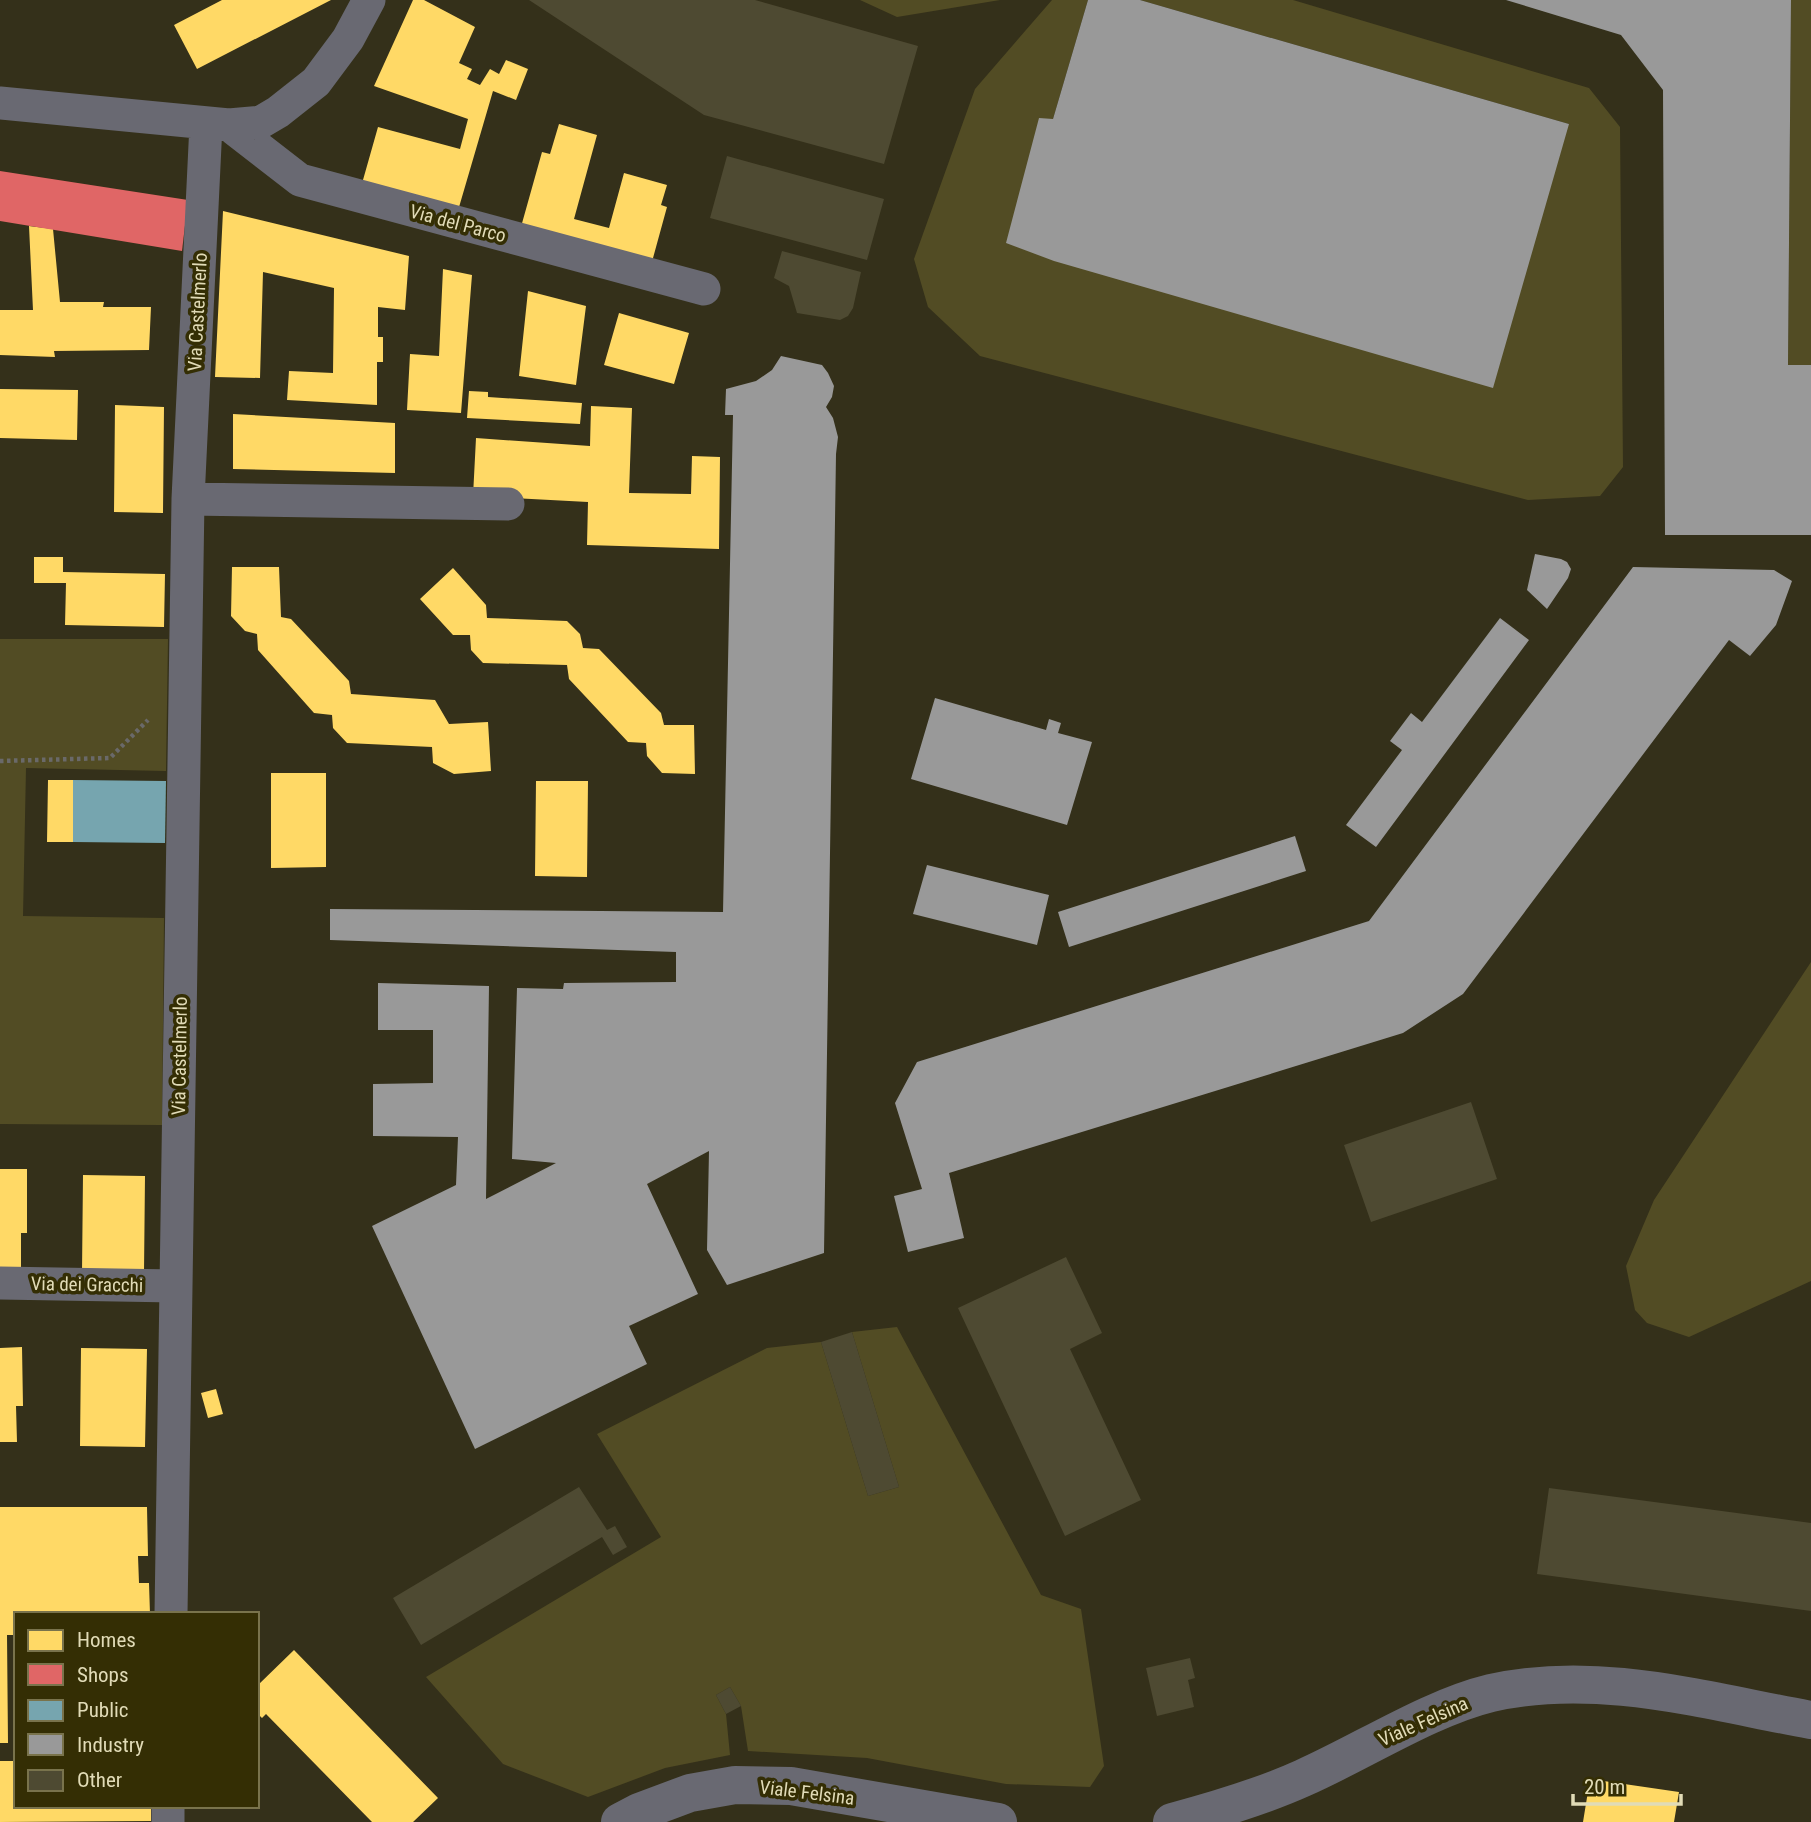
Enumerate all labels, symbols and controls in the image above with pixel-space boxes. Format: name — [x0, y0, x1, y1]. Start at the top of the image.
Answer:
street label: Via del Parco — [407, 200, 509, 247]
street label: Via Castelmerlo — [183, 252, 212, 372]
street label: Via Castelmerlo — [167, 996, 192, 1116]
street label: Via dei Gracchi — [31, 1272, 143, 1297]
legend — [14, 1612, 259, 1808]
text: Homes — [77, 1628, 136, 1652]
text: Shops — [77, 1663, 129, 1687]
street label: Viale Felsina — [1375, 1692, 1471, 1751]
text: Public — [77, 1698, 129, 1722]
text: Industry — [77, 1733, 144, 1757]
scale bar — [1573, 1762, 1682, 1806]
text: Other — [77, 1768, 122, 1792]
street label: Viale Felsina — [758, 1775, 856, 1810]
text: 20 m — [1584, 1775, 1625, 1799]

